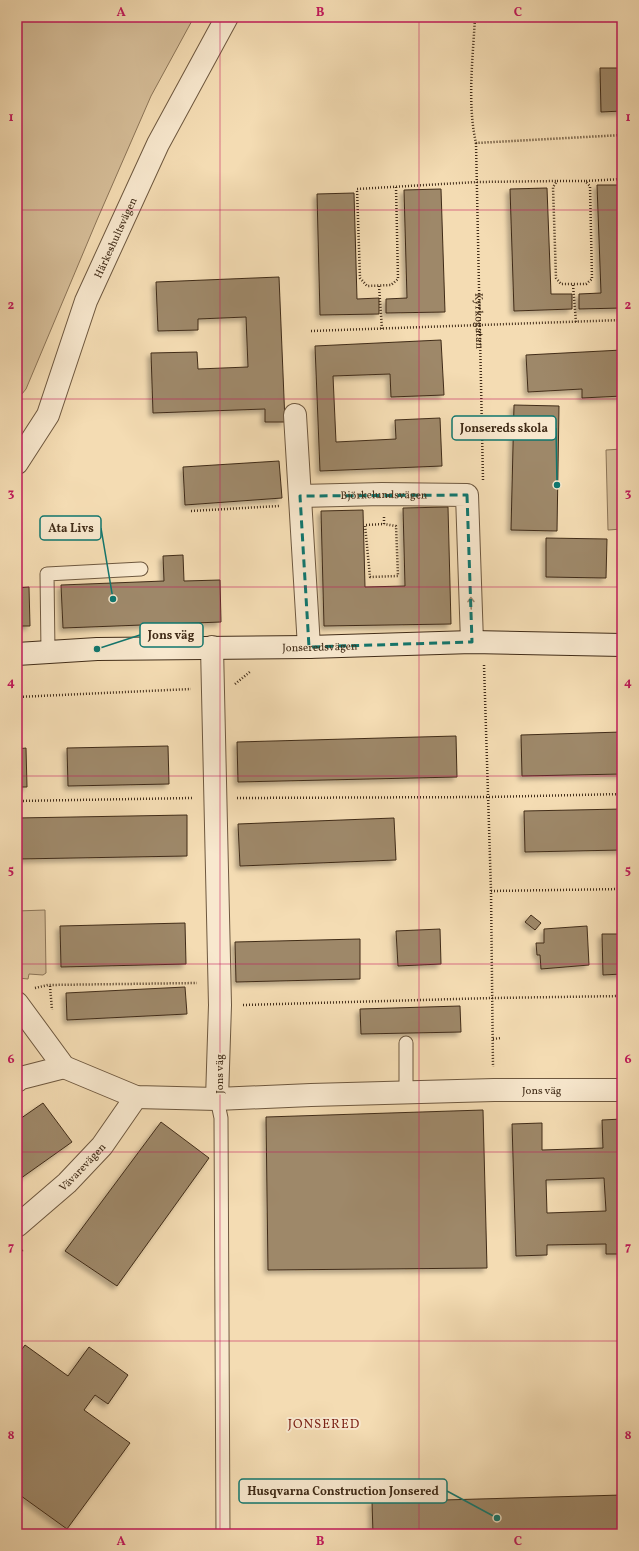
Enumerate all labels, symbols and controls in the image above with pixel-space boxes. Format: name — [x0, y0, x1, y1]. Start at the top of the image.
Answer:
text: A — [116, 4, 126, 22]
text: B — [316, 4, 325, 22]
text: C — [514, 4, 522, 22]
text: 1 — [8, 109, 14, 127]
text: 1 — [625, 109, 631, 127]
street label: Härkeshultsvägen — [91, 195, 142, 281]
street label: Kyrkogatan — [470, 293, 486, 349]
text: 2 — [8, 297, 15, 315]
text: 2 — [625, 297, 632, 315]
callout: Jonsereds skola — [452, 416, 556, 440]
text: Jonsereds skola — [459, 421, 548, 437]
text: 3 — [8, 485, 15, 503]
text: 3 — [625, 485, 632, 503]
street label: Björkelundsvägen — [340, 488, 428, 504]
callout: Ata Livs — [40, 516, 101, 540]
text: Ata Livs — [48, 521, 94, 537]
one-way arrow — [467, 597, 475, 610]
callout: Jons väg — [140, 623, 203, 647]
text: Jons väg — [147, 628, 195, 644]
street label: Jonseredsvägen — [282, 640, 358, 656]
text: 4 — [7, 674, 15, 692]
text: 4 — [624, 674, 632, 692]
text: 5 — [8, 862, 14, 880]
text: 5 — [625, 862, 631, 880]
text: 6 — [7, 1051, 15, 1069]
text: 6 — [624, 1051, 632, 1069]
street label: Jons väg — [213, 1054, 228, 1094]
street label: Jons väg — [522, 1084, 562, 1099]
street label: Vävarevägen — [56, 1140, 110, 1196]
text: 7 — [8, 1239, 14, 1257]
text: 7 — [625, 1239, 631, 1257]
district label: JONSERED — [288, 1416, 360, 1434]
text: 8 — [7, 1427, 15, 1445]
text: 8 — [624, 1427, 632, 1445]
callout: Husqvarna Construction Jonsered — [239, 1479, 447, 1503]
text: Husqvarna Construction Jonsered — [247, 1484, 439, 1500]
text: A — [116, 1533, 126, 1551]
text: B — [316, 1533, 325, 1551]
text: C — [514, 1533, 522, 1551]

